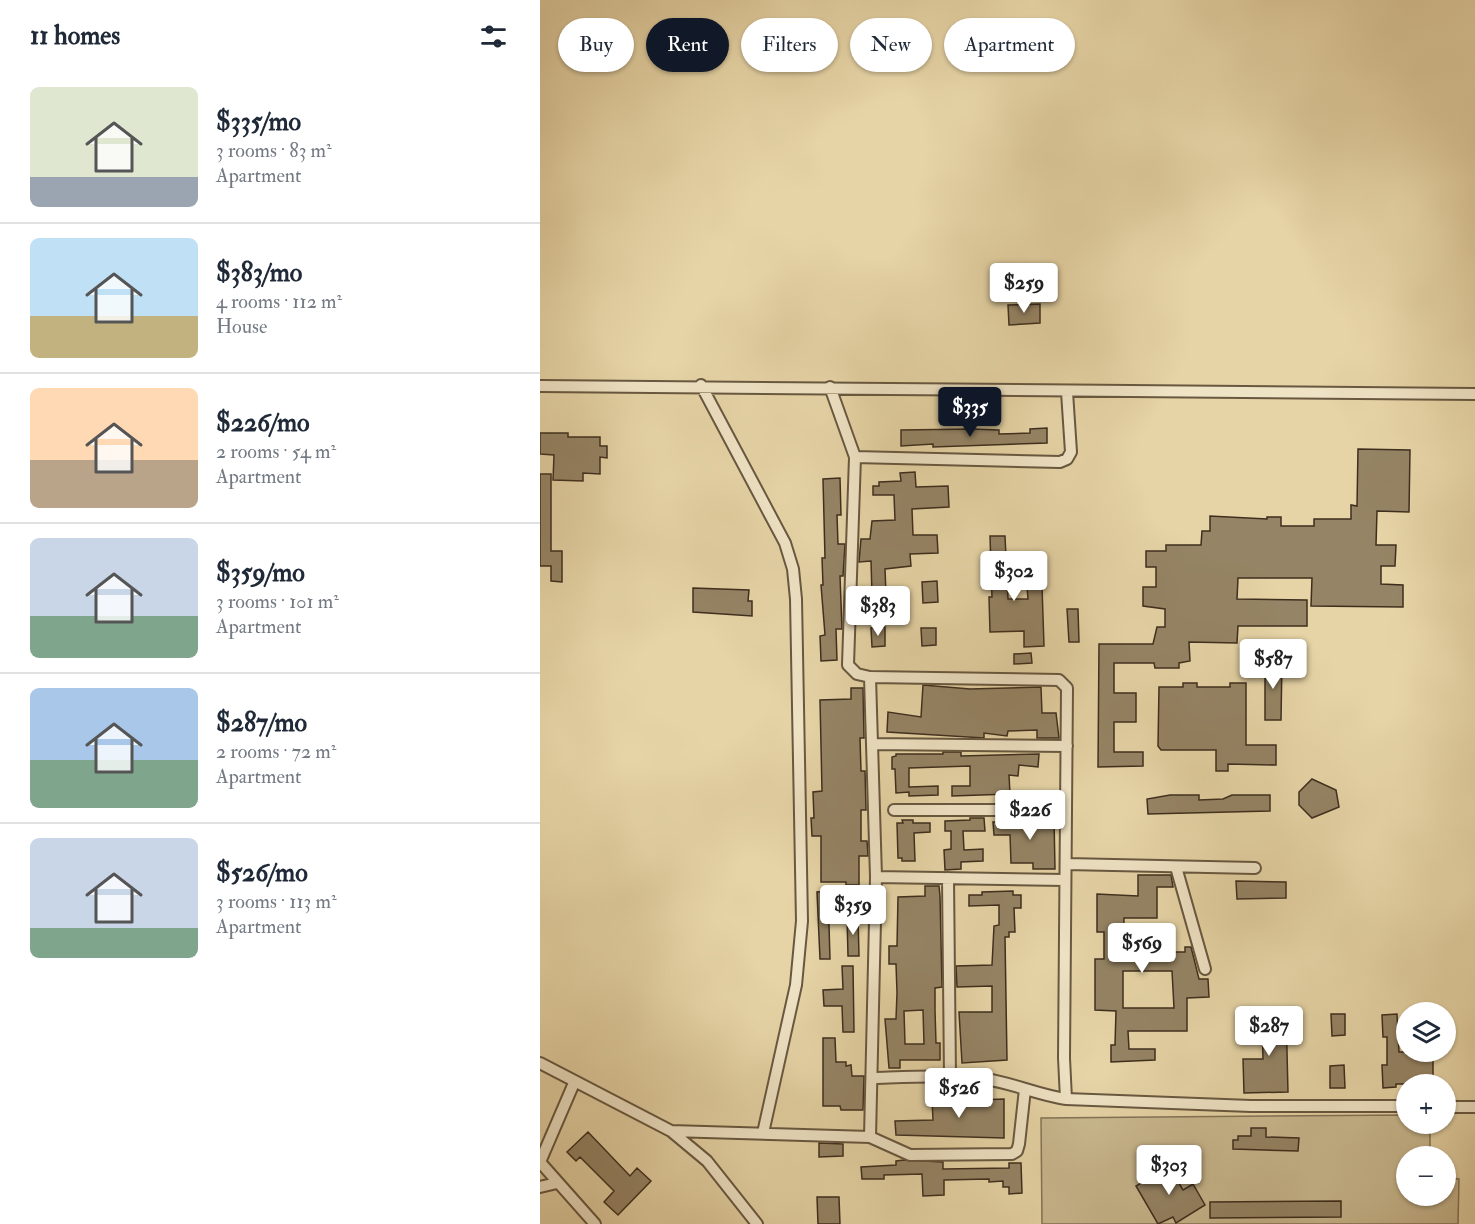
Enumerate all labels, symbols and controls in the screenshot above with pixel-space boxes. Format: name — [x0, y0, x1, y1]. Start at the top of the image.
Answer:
chip: Buy — [558, 18, 634, 72]
chip: Rent — [646, 18, 729, 72]
chip: Filters — [741, 18, 838, 72]
chip: New — [850, 18, 932, 72]
chip: Apartment — [944, 18, 1075, 72]
text: 11 homes — [30, 20, 120, 52]
icon: filters — [477, 20, 510, 53]
text: $335/mo — [216, 106, 301, 138]
icon: home — [78, 111, 150, 183]
text: 3 rooms · 83 m² — [216, 138, 332, 163]
text: Apartment — [216, 163, 301, 188]
text: $383/mo — [216, 257, 302, 289]
icon: home — [78, 262, 150, 334]
pin: $259 — [988, 263, 1060, 314]
text: $259 — [1004, 270, 1044, 295]
text: 4 rooms · 112 m² — [216, 289, 342, 314]
text: House — [216, 314, 267, 339]
pin: $335 — [934, 387, 1006, 438]
text: $335 — [952, 394, 988, 419]
text: $226/mo — [216, 407, 310, 439]
icon: home — [78, 412, 150, 484]
text: 2 rooms · 54 m² — [216, 439, 336, 464]
text: Apartment — [216, 464, 301, 489]
pin: $302 — [978, 551, 1050, 602]
text: $359/mo — [216, 557, 305, 589]
text: $302 — [994, 558, 1034, 583]
icon: home — [78, 562, 150, 634]
pin: $383 — [842, 586, 914, 637]
text: 3 rooms · 101 m² — [216, 589, 339, 614]
text: $383 — [860, 593, 896, 618]
text: Apartment — [216, 614, 301, 639]
pin: $587 — [1237, 639, 1309, 690]
text: $587 — [1254, 646, 1292, 671]
text: $287/mo — [216, 707, 307, 739]
icon: home — [78, 712, 150, 784]
text: 2 rooms · 72 m² — [216, 739, 336, 764]
text: Apartment — [216, 764, 301, 789]
pin: $226 — [994, 790, 1066, 841]
text: $226 — [1009, 797, 1051, 822]
text: $526/mo — [216, 857, 308, 889]
icon: home — [78, 862, 150, 934]
pin: $359 — [817, 885, 889, 936]
text: 3 rooms · 113 m² — [216, 889, 337, 914]
text: $359 — [834, 892, 872, 917]
text: Apartment — [216, 914, 301, 939]
pin: $569 — [1106, 923, 1178, 974]
text: $569 — [1122, 930, 1162, 955]
map controls — [1396, 1002, 1456, 1206]
button: layers — [1396, 1002, 1456, 1062]
pin: $287 — [1233, 1006, 1305, 1057]
text: $287 — [1249, 1013, 1289, 1038]
pin: $526 — [923, 1068, 995, 1119]
button: + — [1396, 1074, 1456, 1134]
text: $526 — [939, 1075, 979, 1100]
pin: $303 — [1133, 1145, 1205, 1196]
button: − — [1396, 1146, 1456, 1206]
text: $303 — [1151, 1152, 1187, 1177]

